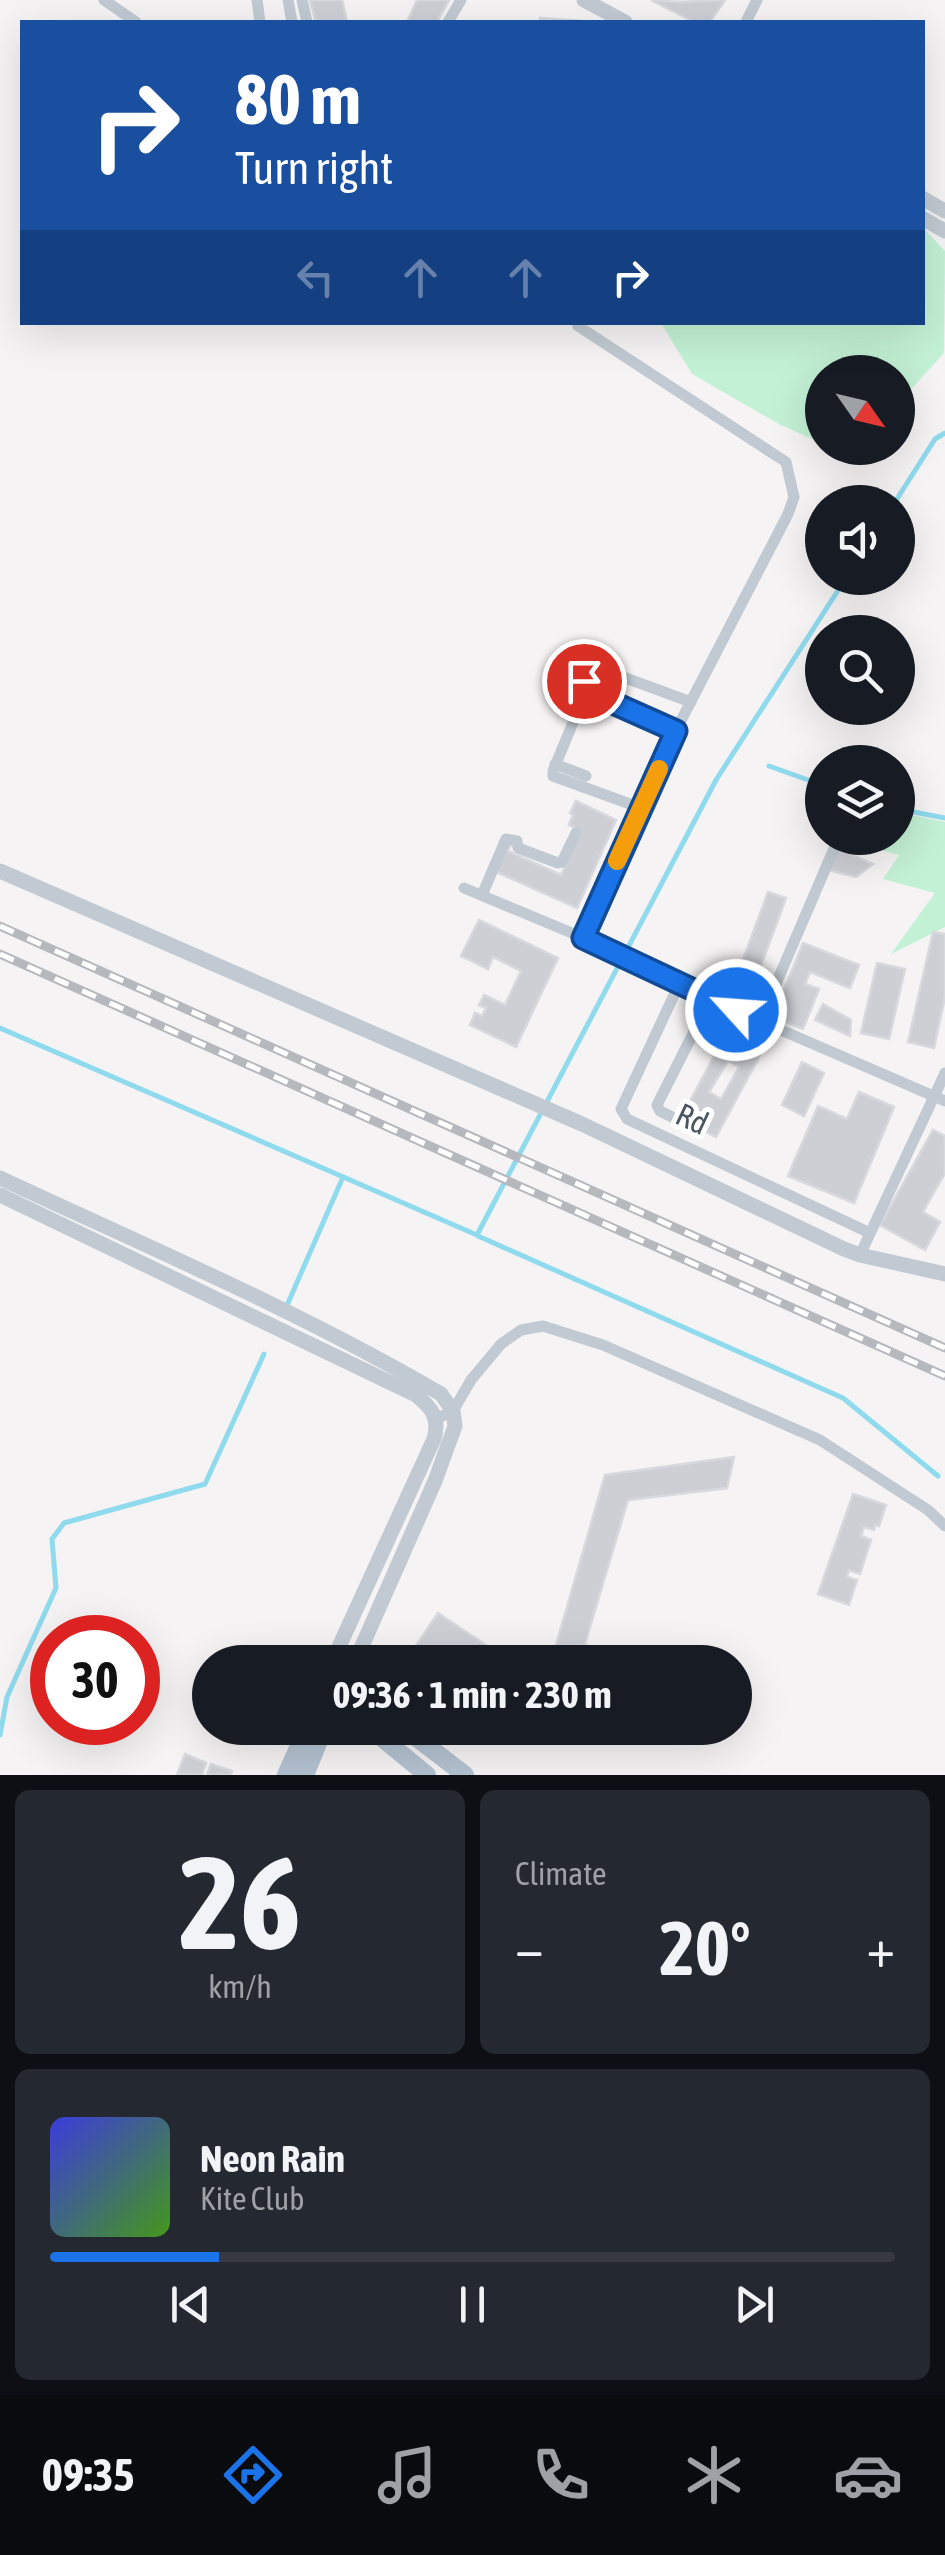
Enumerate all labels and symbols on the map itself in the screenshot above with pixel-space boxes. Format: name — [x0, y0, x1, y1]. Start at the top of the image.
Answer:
north arrow — [805, 355, 915, 465]
pin — [542, 639, 627, 724]
position arrow — [684, 958, 788, 1062]
street label: Rd — [670, 1095, 714, 1142]
speed limit sign: 30 — [30, 1615, 160, 1745]

